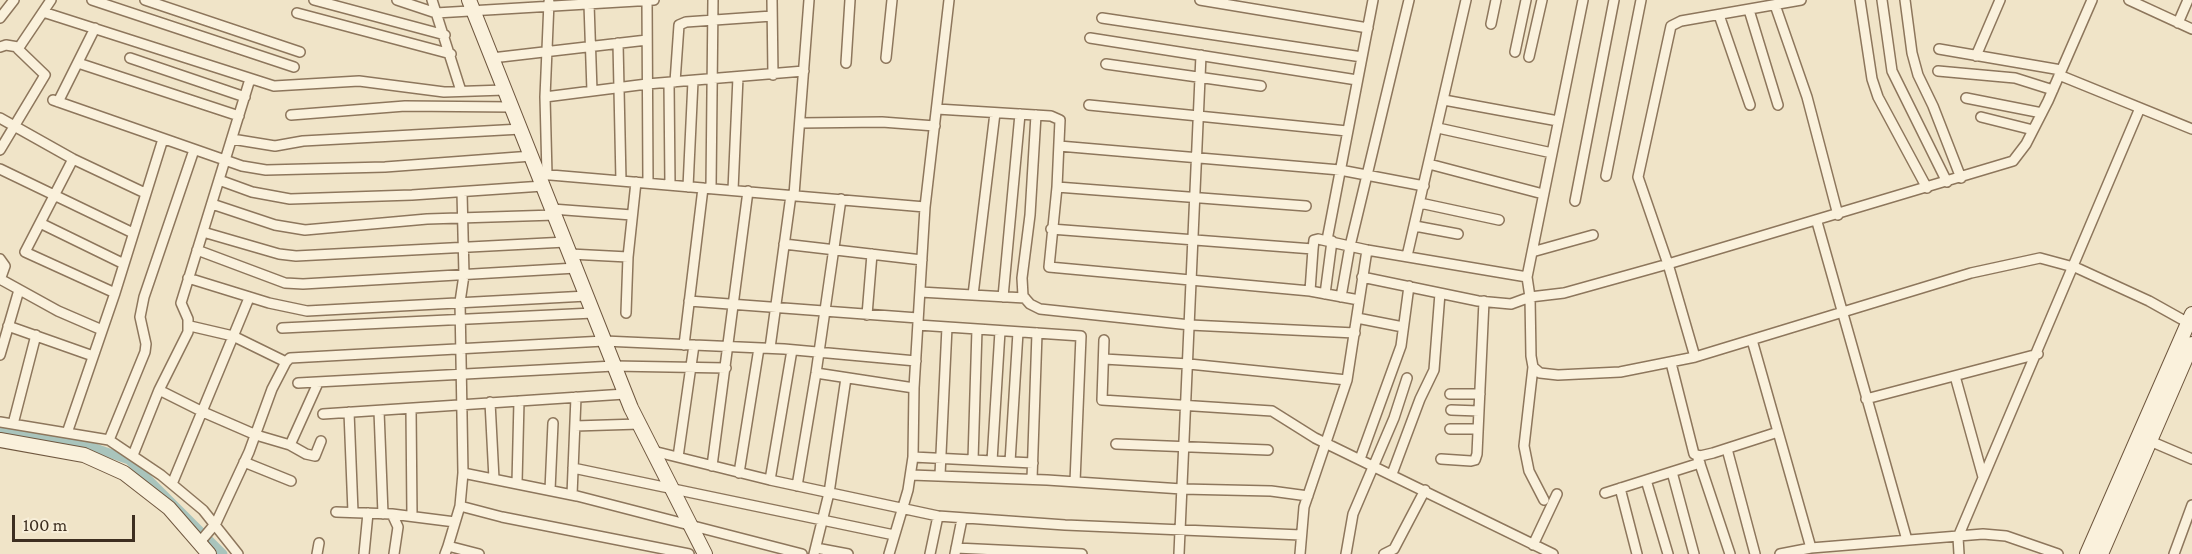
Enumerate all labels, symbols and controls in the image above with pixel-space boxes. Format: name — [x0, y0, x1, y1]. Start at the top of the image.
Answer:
scale bar — [15, 503, 138, 541]
text: 100 m — [23, 515, 67, 535]

